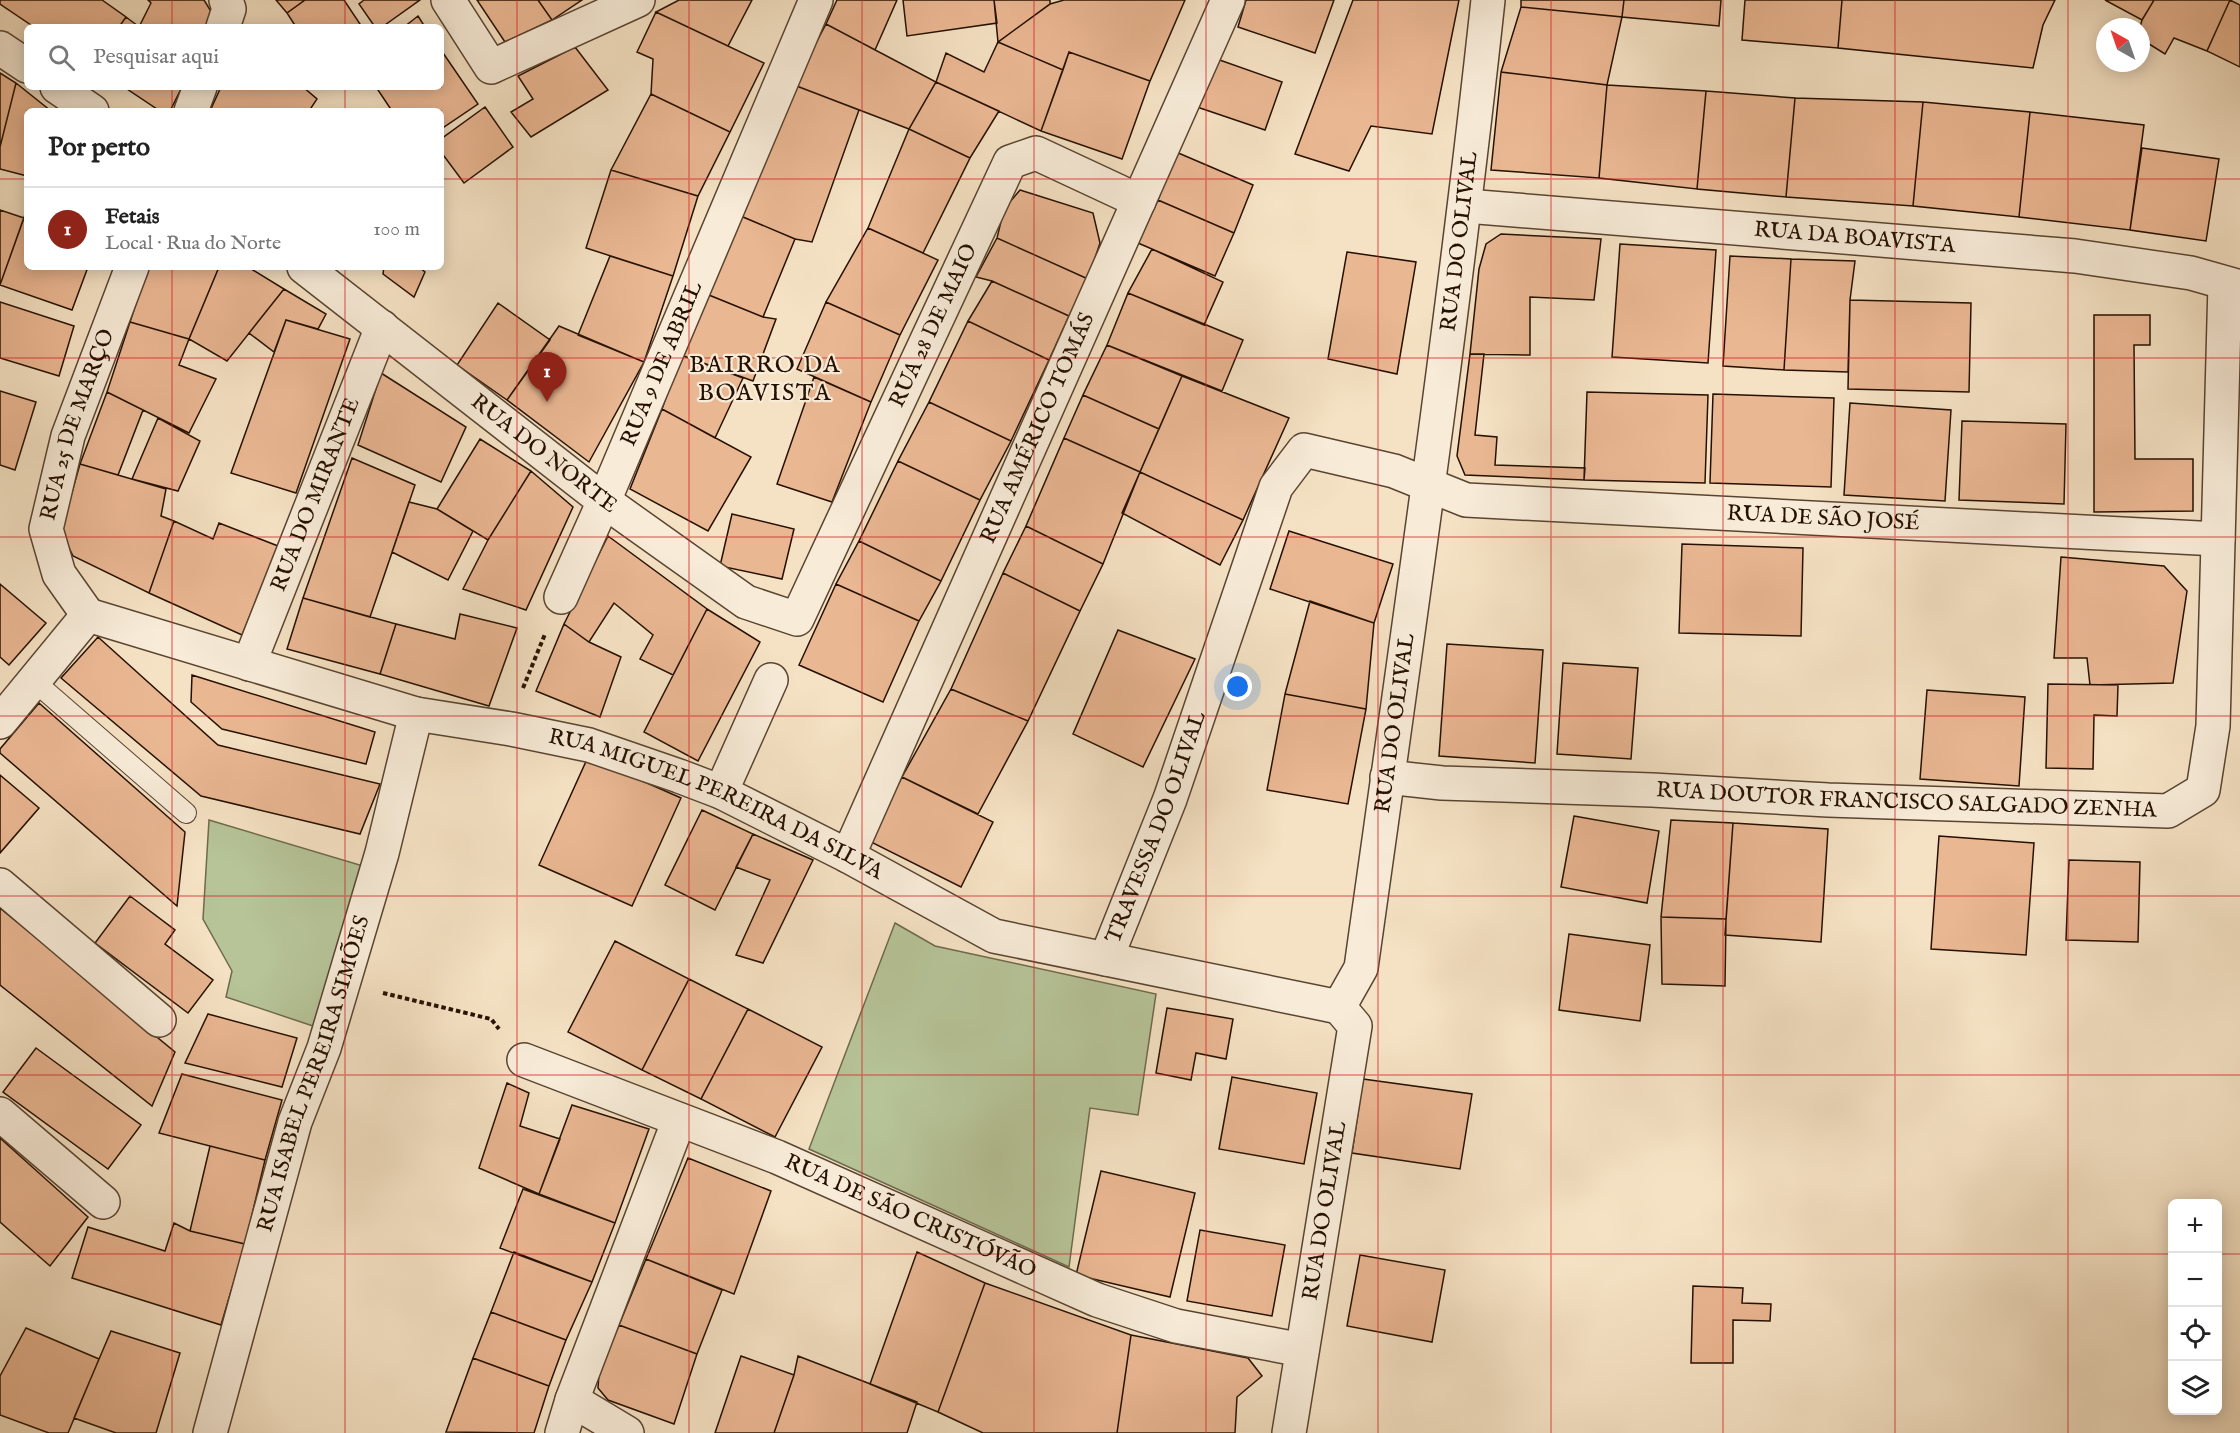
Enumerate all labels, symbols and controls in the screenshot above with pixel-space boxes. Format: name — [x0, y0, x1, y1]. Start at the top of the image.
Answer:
north arrow — [2096, 18, 2150, 72]
search box — [24, 24, 444, 90]
icon: search — [45, 41, 78, 74]
text: Pesquisar aqui — [93, 43, 219, 71]
text: Por perto — [48, 131, 150, 164]
street label: RUA DO OLIVAL — [1435, 150, 1485, 333]
text: Fetais — [105, 203, 160, 231]
street label: RUA DA BOAVISTA — [1753, 216, 1958, 260]
text: 1 — [64, 217, 71, 242]
text: 100 m — [373, 217, 420, 242]
text: Local · Rua do Norte — [105, 231, 281, 256]
street label: RUA 28 DE MAIO — [883, 239, 984, 412]
street label: RUA 9 DE ABRIL — [615, 277, 709, 451]
street label: RUA AMÉRICO TOMÁS — [974, 308, 1101, 548]
street label: RUA 25 DE MARÇO — [34, 325, 121, 523]
district label: BAIRRO DA BOAVISTA — [689, 350, 841, 409]
pin: 1 — [528, 352, 566, 402]
street label: RUA DO NORTE — [465, 388, 622, 520]
street label: RUA DO MIRANTE — [265, 394, 367, 596]
street label: RUA DE SÃO JOSÉ — [1726, 500, 1920, 538]
street label: RUA DO OLIVAL — [1369, 631, 1422, 815]
your location — [1223, 672, 1252, 701]
street label: TRAVESSA DO OLIVAL — [1100, 707, 1213, 948]
street label: RUA MIGUEL PEREIRA DA SILVA — [546, 723, 889, 887]
street label: RUA DOUTOR FRANCISCO SALGADO ZENHA — [1655, 776, 2158, 825]
street label: RUA ISABEL PEREIRA SIMÕES — [252, 912, 377, 1235]
street label: RUA DO OLIVAL — [1297, 1119, 1353, 1302]
street label: RUA DE SÃO CRISTÓVÃO — [780, 1148, 1041, 1285]
map controls — [2168, 1199, 2222, 1415]
button: + — [2168, 1199, 2222, 1253]
button: − — [2168, 1253, 2222, 1307]
button: locate — [2168, 1307, 2222, 1361]
button: layers — [2168, 1361, 2222, 1415]

